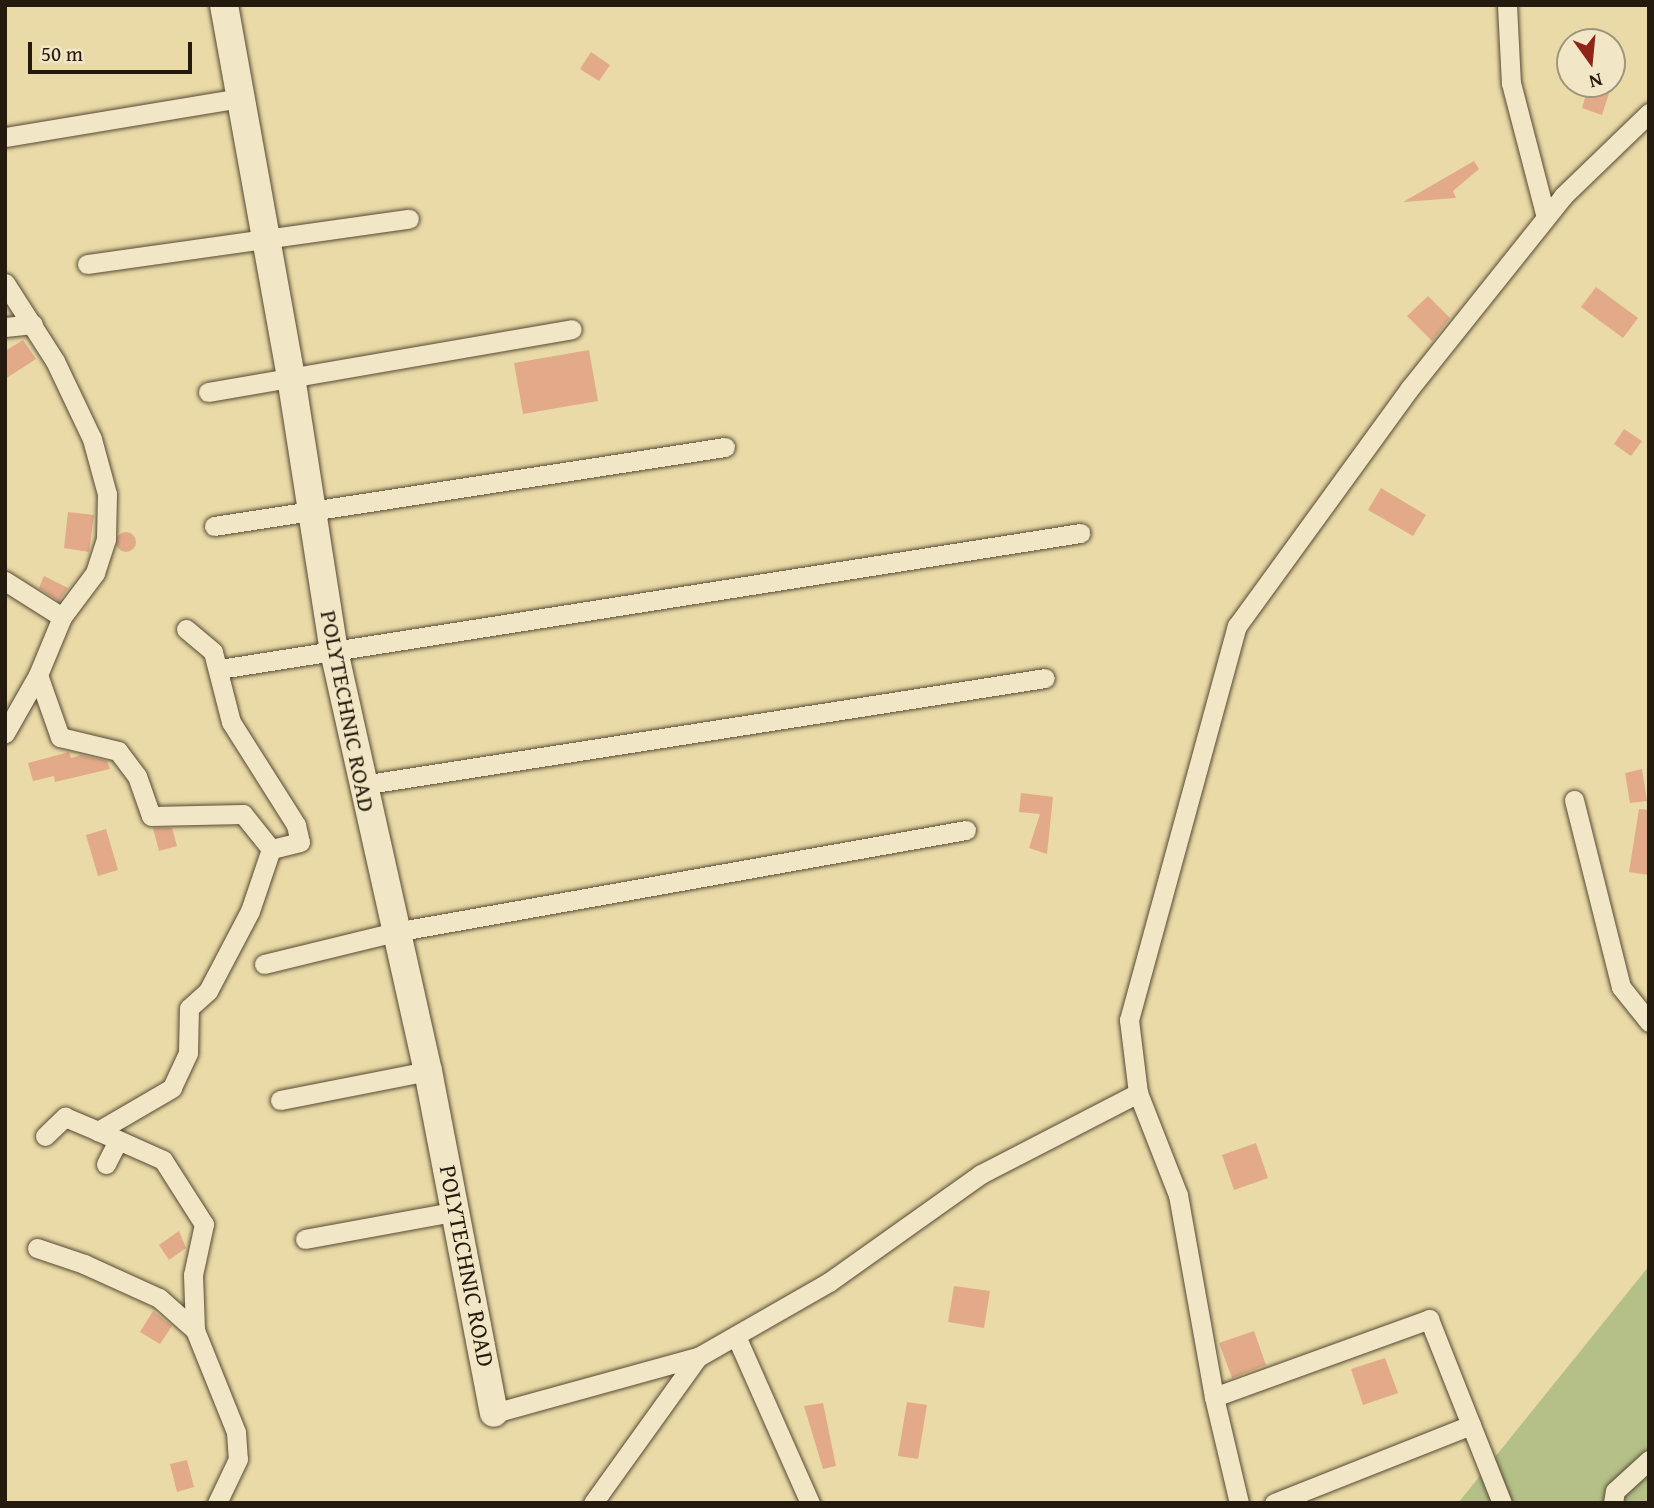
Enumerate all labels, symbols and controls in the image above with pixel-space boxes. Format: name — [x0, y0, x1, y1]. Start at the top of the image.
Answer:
scale bar — [32, 28, 196, 72]
north arrow — [1556, 28, 1626, 98]
text: 50 m — [41, 38, 83, 69]
text: N — [1586, 66, 1606, 97]
street label: POLYTECHNIC ROAD — [314, 608, 382, 814]
street label: POLYTECHNIC ROAD — [433, 1163, 501, 1369]

